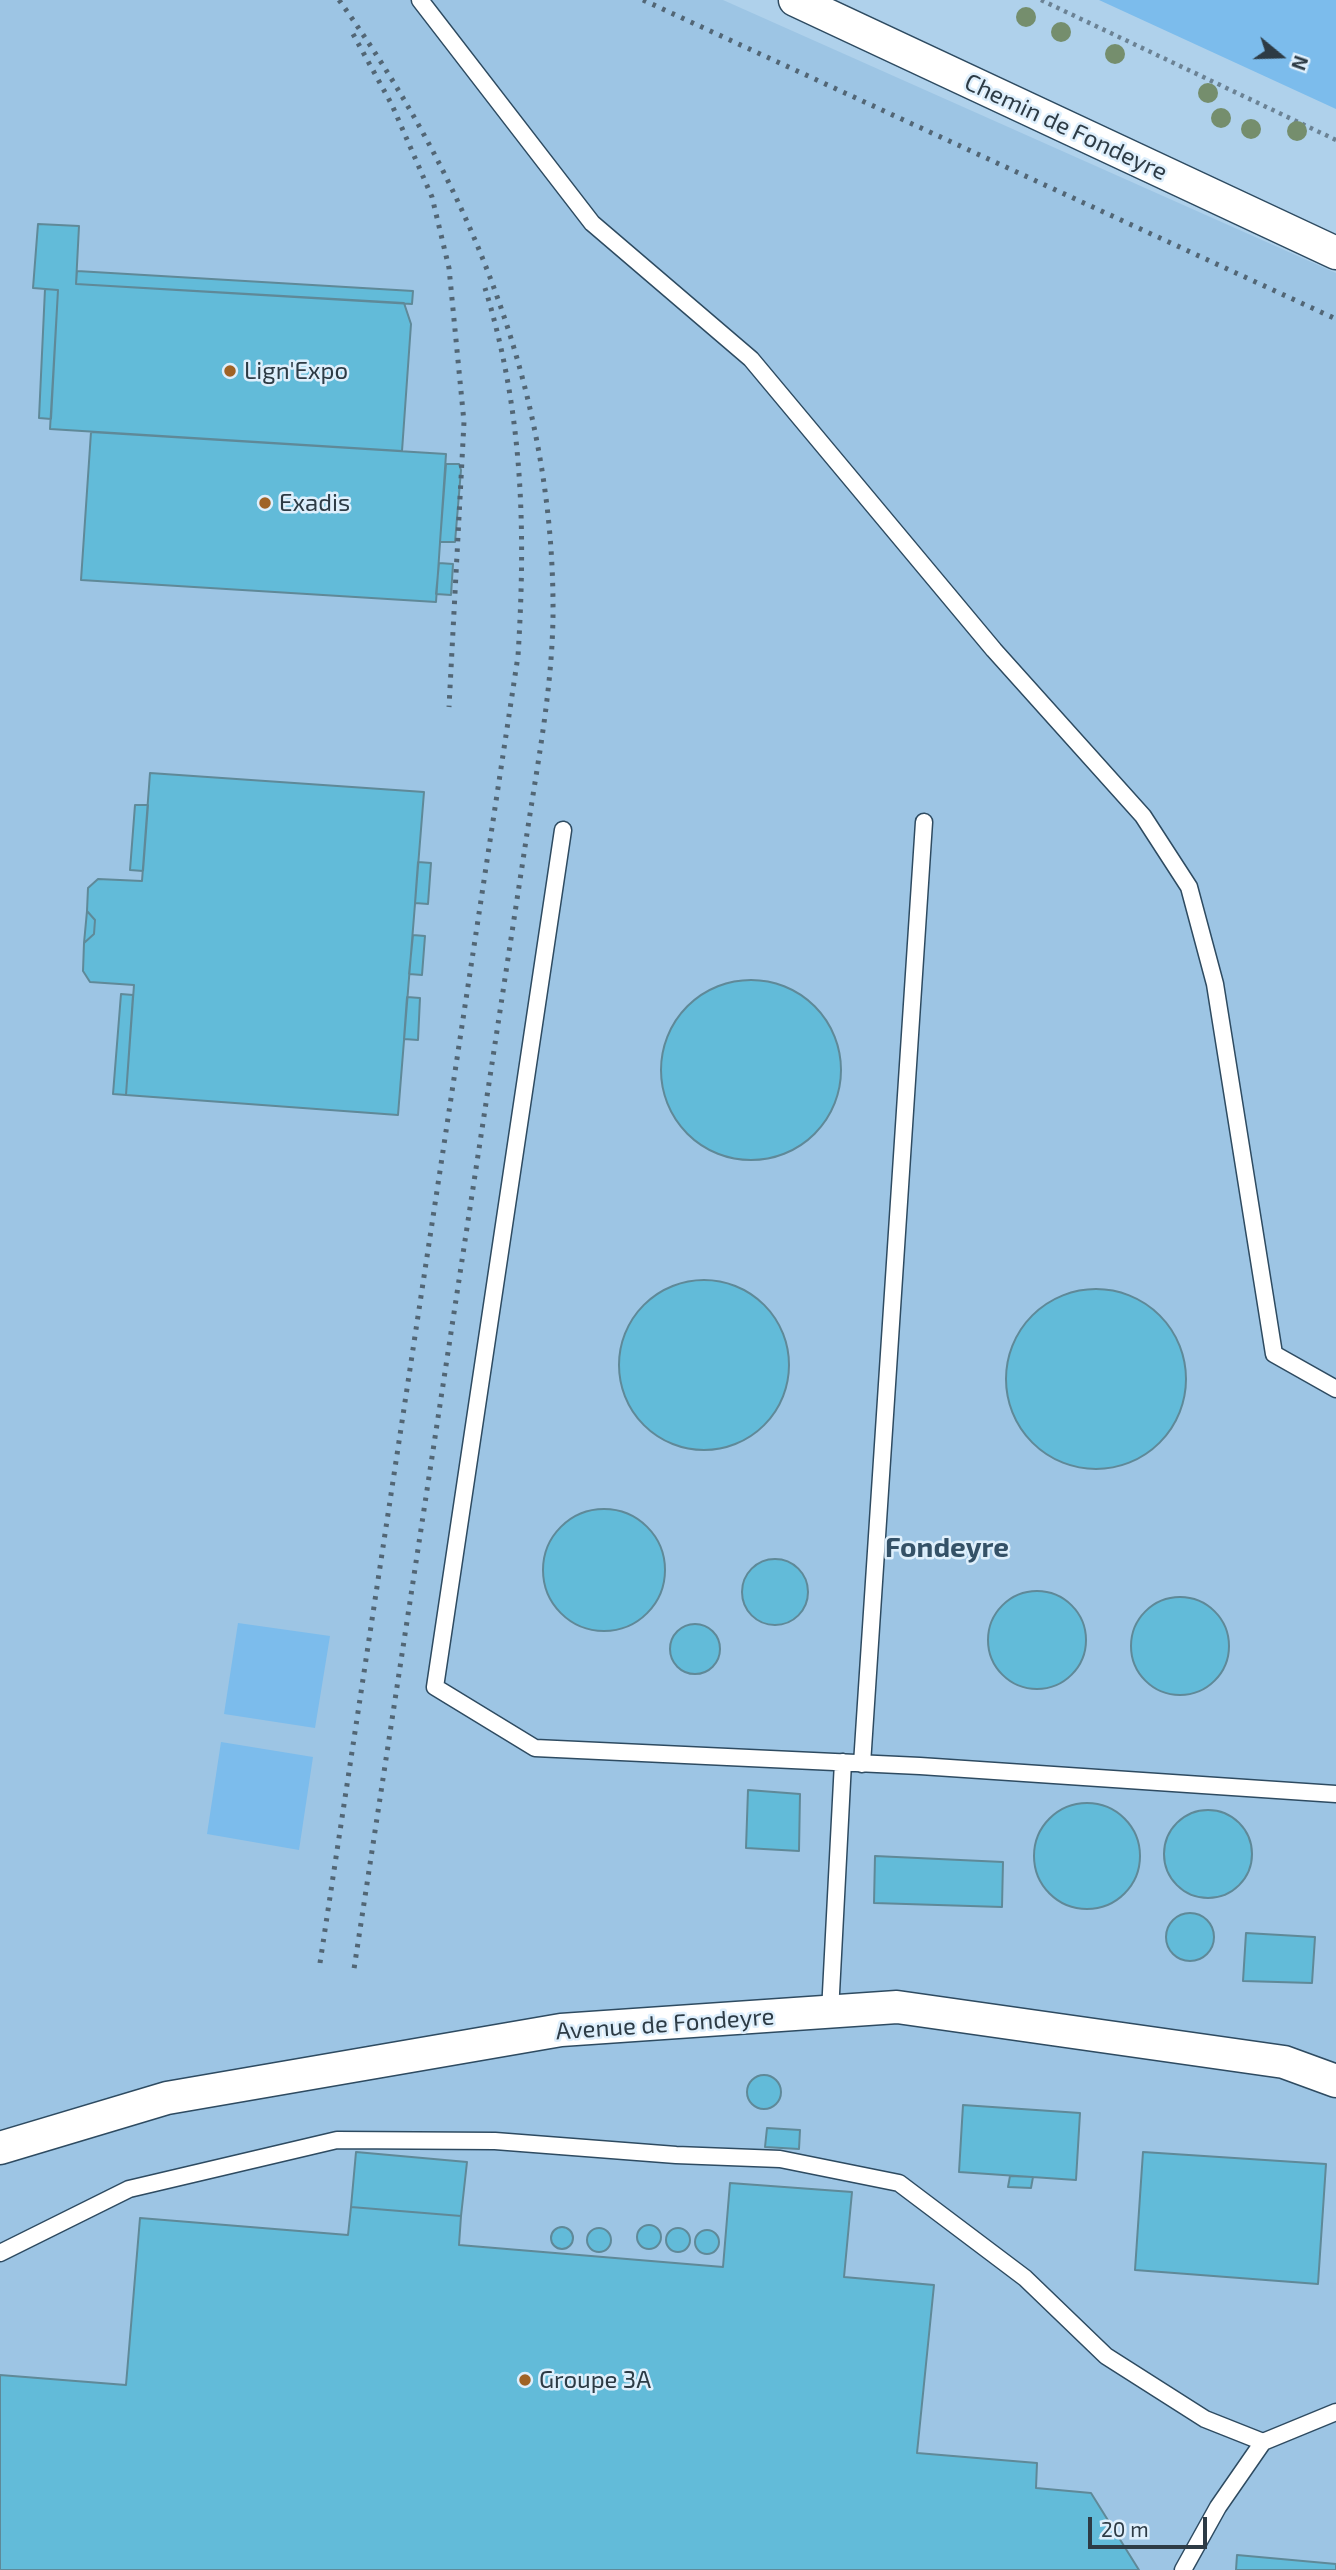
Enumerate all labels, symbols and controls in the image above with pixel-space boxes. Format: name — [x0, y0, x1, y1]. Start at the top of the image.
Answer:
north arrow — [1245, 21, 1315, 91]
text: N — [1287, 53, 1313, 73]
street label: Chemin de Fondeyre — [960, 67, 1172, 187]
place label: Lign'Expo — [244, 357, 348, 385]
marker: Lign'Expo — [222, 363, 238, 379]
place label: Exadis — [279, 489, 350, 517]
marker: Exadis — [257, 495, 273, 511]
district label: Fondeyre — [885, 1531, 1009, 1565]
street label: Avenue de Fondeyre — [555, 2002, 775, 2046]
place label: Groupe 3A — [539, 2366, 651, 2394]
marker: Groupe 3A — [517, 2372, 533, 2388]
scale bar — [1091, 2504, 1210, 2548]
text: 20 m — [1101, 2516, 1149, 2541]

